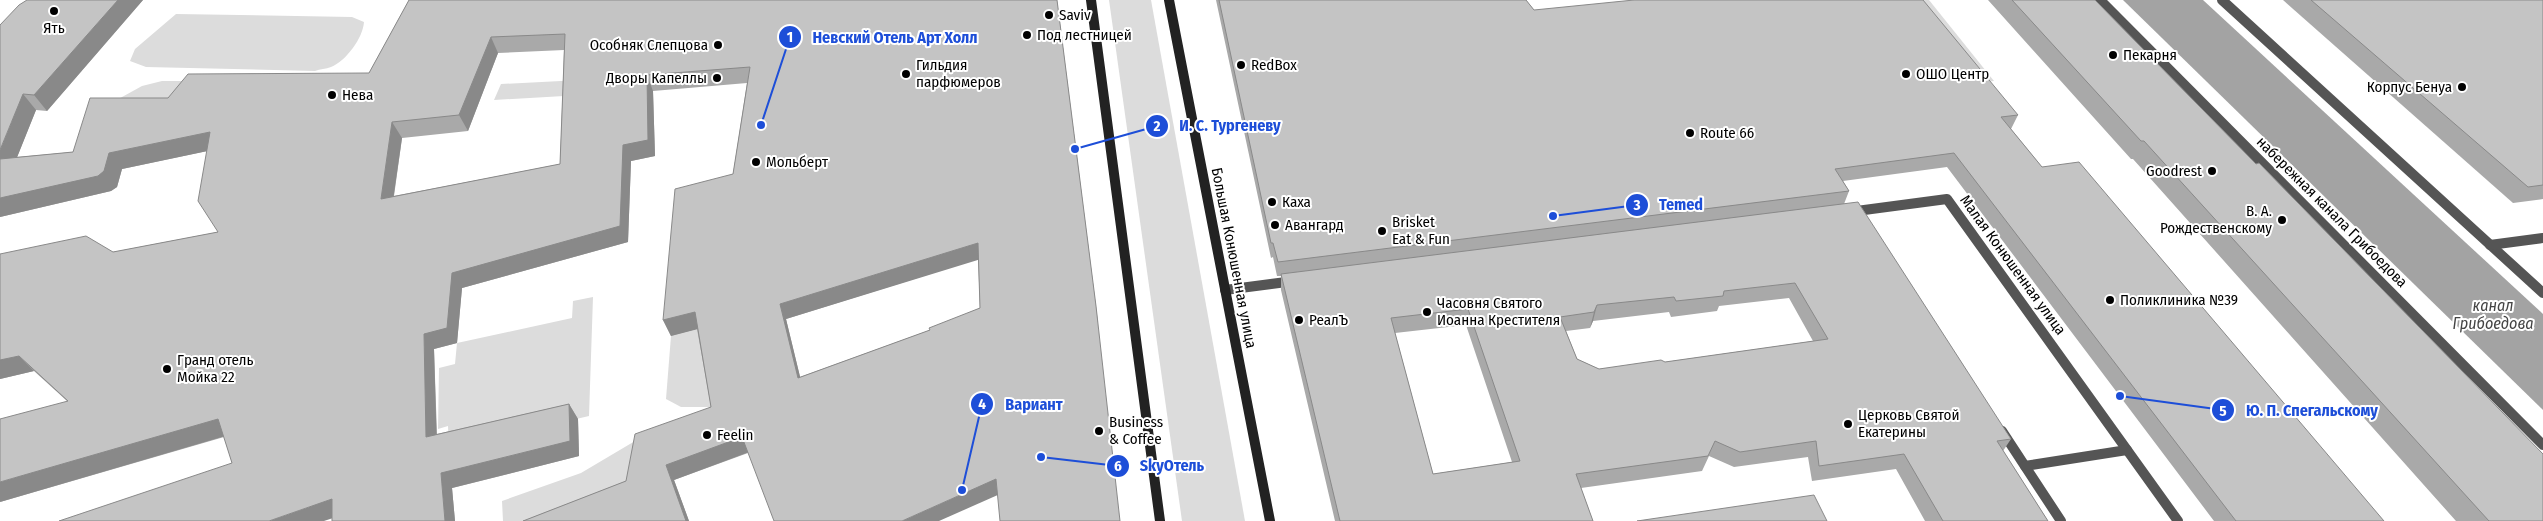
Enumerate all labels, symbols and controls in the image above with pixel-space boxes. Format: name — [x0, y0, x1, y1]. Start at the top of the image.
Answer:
marker: Ять — [48, 5, 60, 17]
place label: Saviv — [1059, 6, 1091, 24]
marker: Saviv — [1043, 9, 1055, 21]
place label: Ять — [43, 19, 65, 37]
callout: Невский Отель Арт Холл — [778, 21, 988, 52]
place label: Под лестницей — [1037, 26, 1132, 44]
text: 1 — [787, 28, 793, 46]
text: Невский Отель Арт Холл — [812, 28, 978, 47]
marker: Под лестницей — [1021, 29, 1033, 41]
place label: Особняк Слепцова — [590, 36, 708, 54]
marker: Особняк Слепцова — [712, 39, 724, 51]
place label: Пекарня — [2123, 46, 2177, 64]
marker: Пекарня — [2107, 49, 2119, 61]
place label: Гильдия парфюмеров — [916, 56, 1001, 91]
place label: RedBox — [1251, 56, 1297, 74]
marker: RedBox — [1235, 59, 1247, 71]
place label: ОШО Центр — [1916, 65, 1989, 83]
marker: Гильдия парфюмеров — [900, 68, 912, 80]
marker: ОШО Центр — [1900, 68, 1912, 80]
place label: Дворы Капеллы — [605, 69, 707, 87]
marker: Дворы Капеллы — [711, 72, 723, 84]
place label: Корпус Бенуа — [2367, 78, 2452, 96]
marker: Корпус Бенуа — [2456, 81, 2468, 93]
place label: Нева — [342, 86, 373, 104]
marker: Нева — [326, 89, 338, 101]
callout: И. С. Тургеневу — [1145, 110, 1291, 141]
text: И. С. Тургеневу — [1179, 116, 1281, 135]
text: 2 — [1153, 117, 1161, 135]
place label: Route 66 — [1700, 124, 1754, 142]
marker: Route 66 — [1684, 127, 1696, 139]
street label: набережная канала Грибоедова — [2253, 133, 2411, 291]
place label: Мольберт — [766, 153, 829, 171]
marker: Мольберт — [750, 156, 762, 168]
place label: Goodrest — [2146, 162, 2202, 180]
marker: Goodrest — [2206, 165, 2218, 177]
street label: Большая Конюшенная улица — [1208, 166, 1260, 350]
callout: Temed — [1624, 189, 1713, 220]
street label: Малая Конюшенная улица — [1956, 192, 2070, 338]
place label: Каха — [1282, 193, 1311, 211]
text: Temed — [1659, 195, 1703, 214]
marker: Каха — [1266, 196, 1278, 208]
text: 3 — [1632, 196, 1641, 214]
place label: В. А. Рождественскому — [2160, 202, 2272, 237]
place label: Brisket Eat & Fun — [1392, 213, 1450, 248]
marker: В. А. Рождественскому — [2276, 214, 2288, 226]
place label: Авангард — [1285, 216, 1344, 234]
marker: Авангард — [1269, 219, 1281, 231]
marker: Brisket Eat & Fun — [1376, 225, 1388, 237]
place label: Поликлиника №39 — [2120, 291, 2238, 309]
place label: Часовня Святого Иоанна Крестителя — [1437, 294, 1560, 329]
marker: Поликлиника №39 — [2104, 294, 2116, 306]
water label: канал Грибоедова — [2453, 296, 2533, 333]
marker: Часовня Святого Иоанна Крестителя — [1421, 306, 1433, 318]
place label: РеалЪ — [1309, 311, 1348, 329]
marker: РеалЪ — [1293, 314, 1305, 326]
place label: Гранд отель Мойка 22 — [177, 351, 253, 386]
marker: Гранд отель Мойка 22 — [161, 363, 173, 375]
callout: Вариант — [970, 389, 1072, 420]
text: 4 — [978, 395, 986, 413]
text: Вариант — [1005, 395, 1063, 414]
callout: Ю. П. Спегальскому — [2211, 395, 2388, 426]
text: Ю. П. Спегальскому — [2246, 401, 2378, 420]
text: 5 — [2219, 402, 2227, 420]
place label: Церковь Cвятой Екатерины — [1858, 406, 1959, 441]
place label: Business & Coffee — [1109, 413, 1163, 448]
marker: Церковь Cвятой Екатерины — [1842, 418, 1854, 430]
marker: Business & Coffee — [1093, 425, 1105, 437]
place label: Feelin — [717, 426, 754, 444]
marker: Feelin — [701, 429, 713, 441]
callout: SkyОтель — [1105, 450, 1214, 481]
text: SkyОтель — [1140, 456, 1205, 475]
text: 6 — [1114, 457, 1122, 475]

